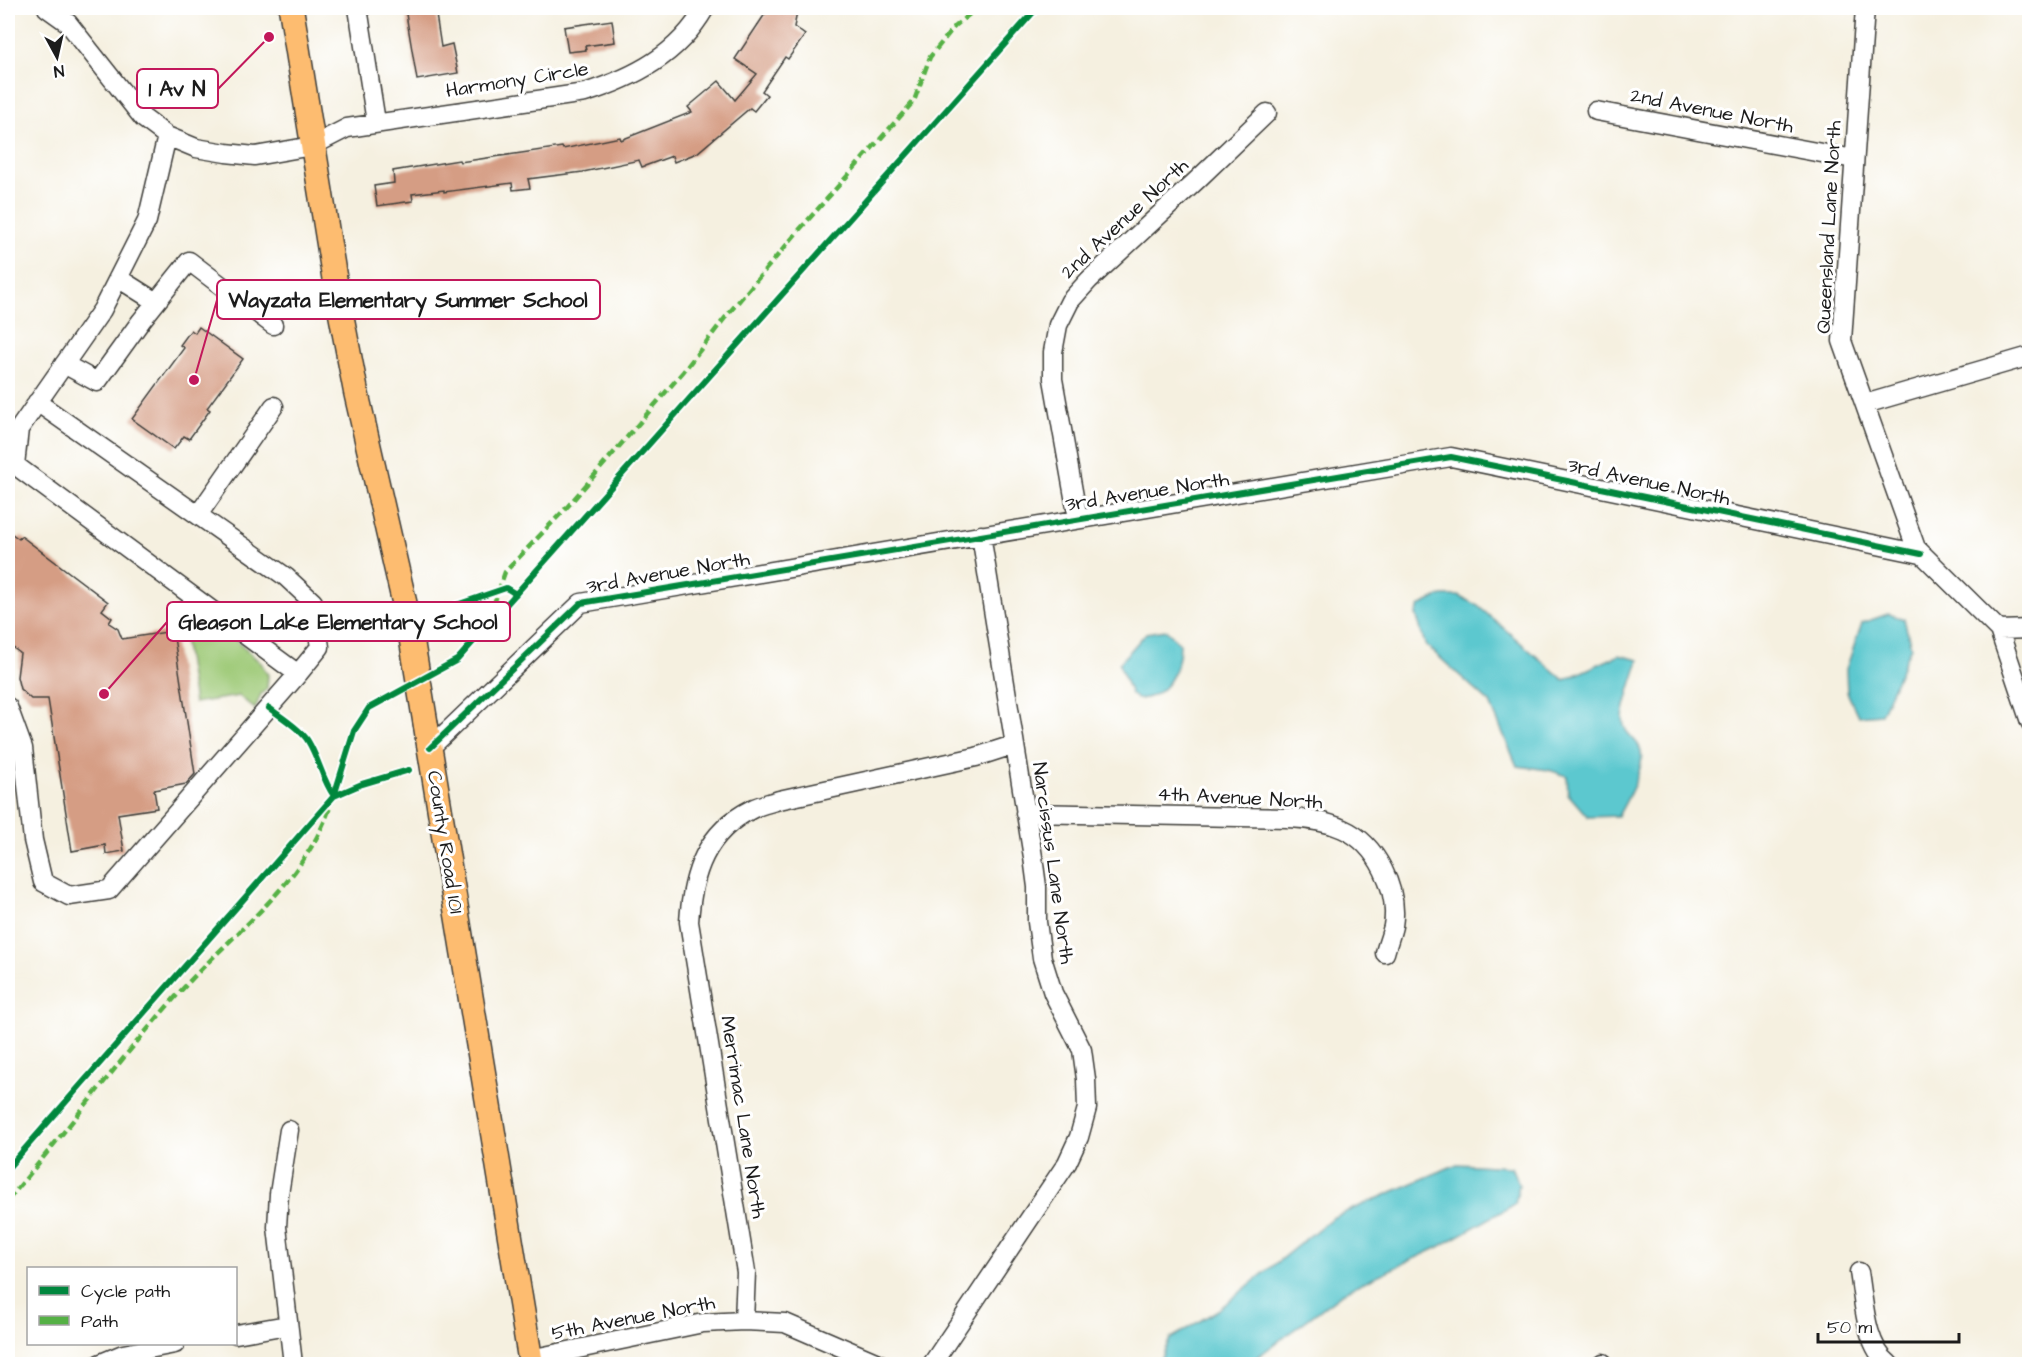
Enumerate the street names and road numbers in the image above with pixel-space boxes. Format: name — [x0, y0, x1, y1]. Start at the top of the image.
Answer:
street label: Harmony Circle — [444, 55, 591, 106]
street label: 2nd Avenue North — [1628, 81, 1796, 141]
street label: Queensland Lane North — [1809, 120, 1849, 334]
street label: 2nd Avenue North — [1055, 152, 1195, 285]
street label: 3rd Avenue North — [1565, 451, 1733, 513]
street label: 3rd Avenue North — [1063, 465, 1231, 519]
street label: 3rd Avenue North — [584, 545, 752, 601]
street label: Narcissus Lane North — [1025, 760, 1081, 966]
street label: County Road 101 — [419, 769, 470, 916]
street label: 4th Avenue North — [1157, 780, 1323, 816]
street label: Merrimac Lane North — [713, 1014, 773, 1220]
street label: 5th Avenue North — [549, 1288, 717, 1348]

